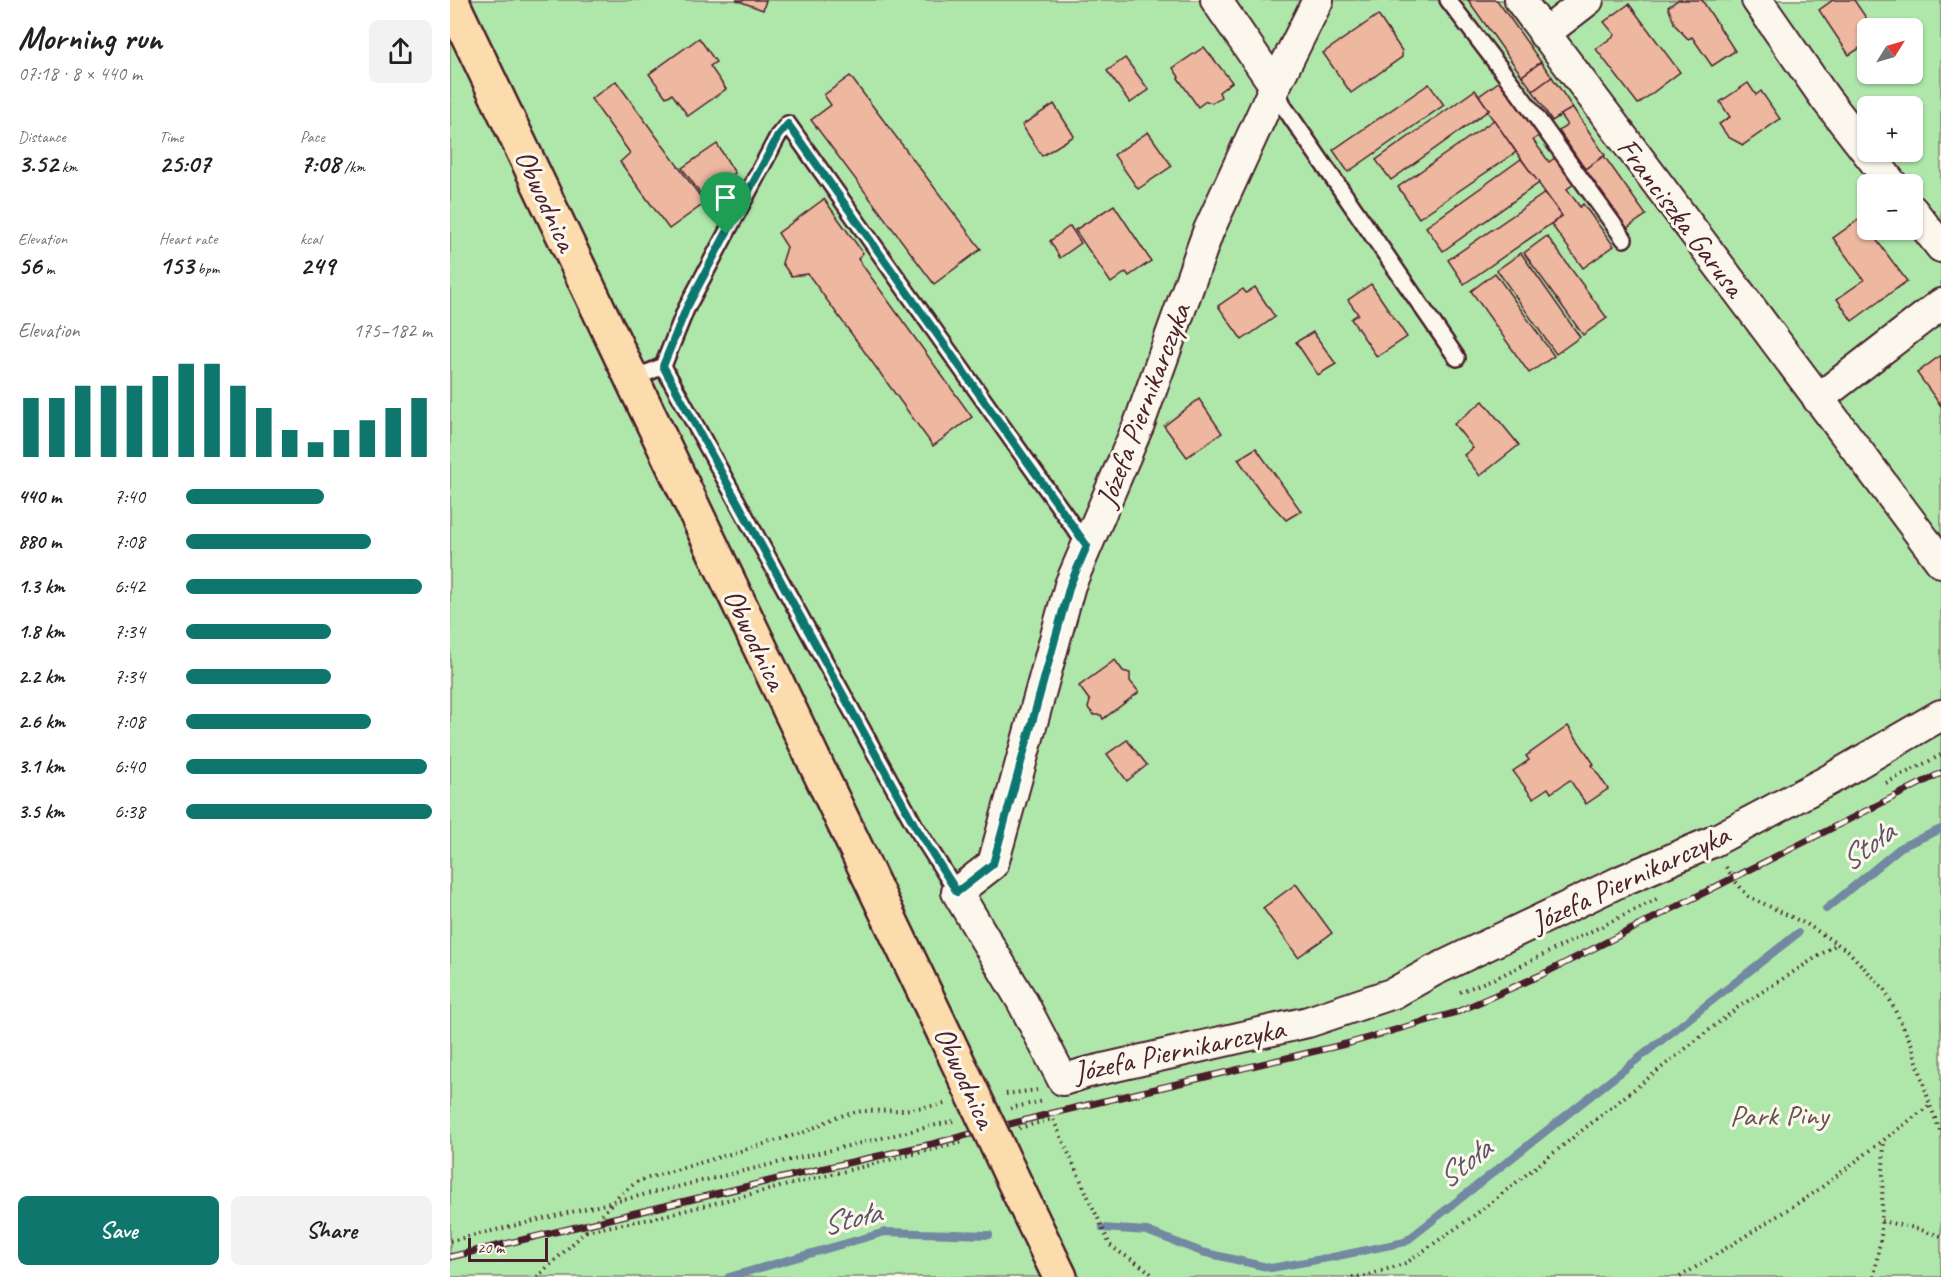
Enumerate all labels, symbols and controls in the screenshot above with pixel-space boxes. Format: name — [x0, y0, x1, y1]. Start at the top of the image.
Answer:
text: Morning run — [18, 17, 162, 59]
north arrow — [1857, 18, 1923, 84]
map controls — [1857, 18, 1923, 240]
button: share — [369, 20, 432, 83]
text: 07:18 · 8 × 440 m — [18, 61, 142, 86]
button: + — [1857, 96, 1923, 162]
text: Distance — [18, 127, 66, 147]
text: Time — [159, 127, 183, 147]
text: Pace — [300, 127, 325, 147]
street label: Franciszka Garusa — [1609, 130, 1755, 306]
street label: Obwodnica — [506, 143, 587, 259]
text: 3.52 — [18, 147, 58, 180]
text: 25:07 — [159, 147, 210, 180]
text: 7:08 — [300, 147, 340, 180]
text: km — [58, 157, 77, 177]
text: /km — [340, 157, 365, 177]
pin — [700, 172, 751, 234]
button: − — [1857, 174, 1923, 240]
icon: arrive — [709, 181, 742, 214]
text: Elevation — [18, 229, 67, 249]
text: Heart rate — [159, 229, 217, 249]
text: kcal — [300, 229, 321, 249]
text: 56 — [18, 249, 42, 282]
text: 153 — [159, 249, 194, 282]
text: 249 — [300, 249, 335, 282]
text: m — [42, 259, 54, 279]
text: bpm — [194, 259, 220, 279]
street label: Józefa Piernikarczyka — [1086, 296, 1200, 514]
text: Elevation — [18, 318, 80, 343]
text: 175–182 m — [353, 318, 432, 343]
text: 440 m — [18, 484, 61, 509]
text: 7:40 — [114, 484, 145, 509]
text: 880 m — [18, 529, 61, 554]
text: 7:08 — [114, 529, 145, 554]
text: 1.3 km — [18, 574, 65, 599]
text: 6:42 — [114, 574, 145, 599]
street label: Obwodnica — [714, 582, 797, 698]
text: 1.8 km — [18, 619, 65, 644]
text: 7:34 — [114, 619, 145, 644]
text: 2.2 km — [18, 664, 65, 689]
text: 7:34 — [114, 664, 145, 689]
text: 2.6 km — [18, 709, 65, 734]
text: 7:08 — [114, 709, 145, 734]
text: 3.1 km — [18, 754, 65, 779]
text: 6:40 — [114, 754, 145, 779]
text: 3.5 km — [18, 799, 64, 824]
text: 6:38 — [114, 799, 145, 824]
water label: Stoła — [1831, 810, 1905, 880]
street label: Józefa Piernikarczyka — [1523, 815, 1737, 941]
street label: Józefa Piernikarczyka — [1068, 1009, 1290, 1091]
street label: Obwodnica — [925, 1020, 1006, 1136]
park label: Park Piny — [1730, 1096, 1831, 1134]
water label: Stoła — [1428, 1127, 1502, 1197]
water label: Stoła — [818, 1191, 887, 1245]
button: Save — [18, 1196, 219, 1265]
button: Share — [231, 1196, 432, 1265]
scale bar — [468, 1235, 548, 1262]
text: 20 m — [477, 1238, 504, 1258]

